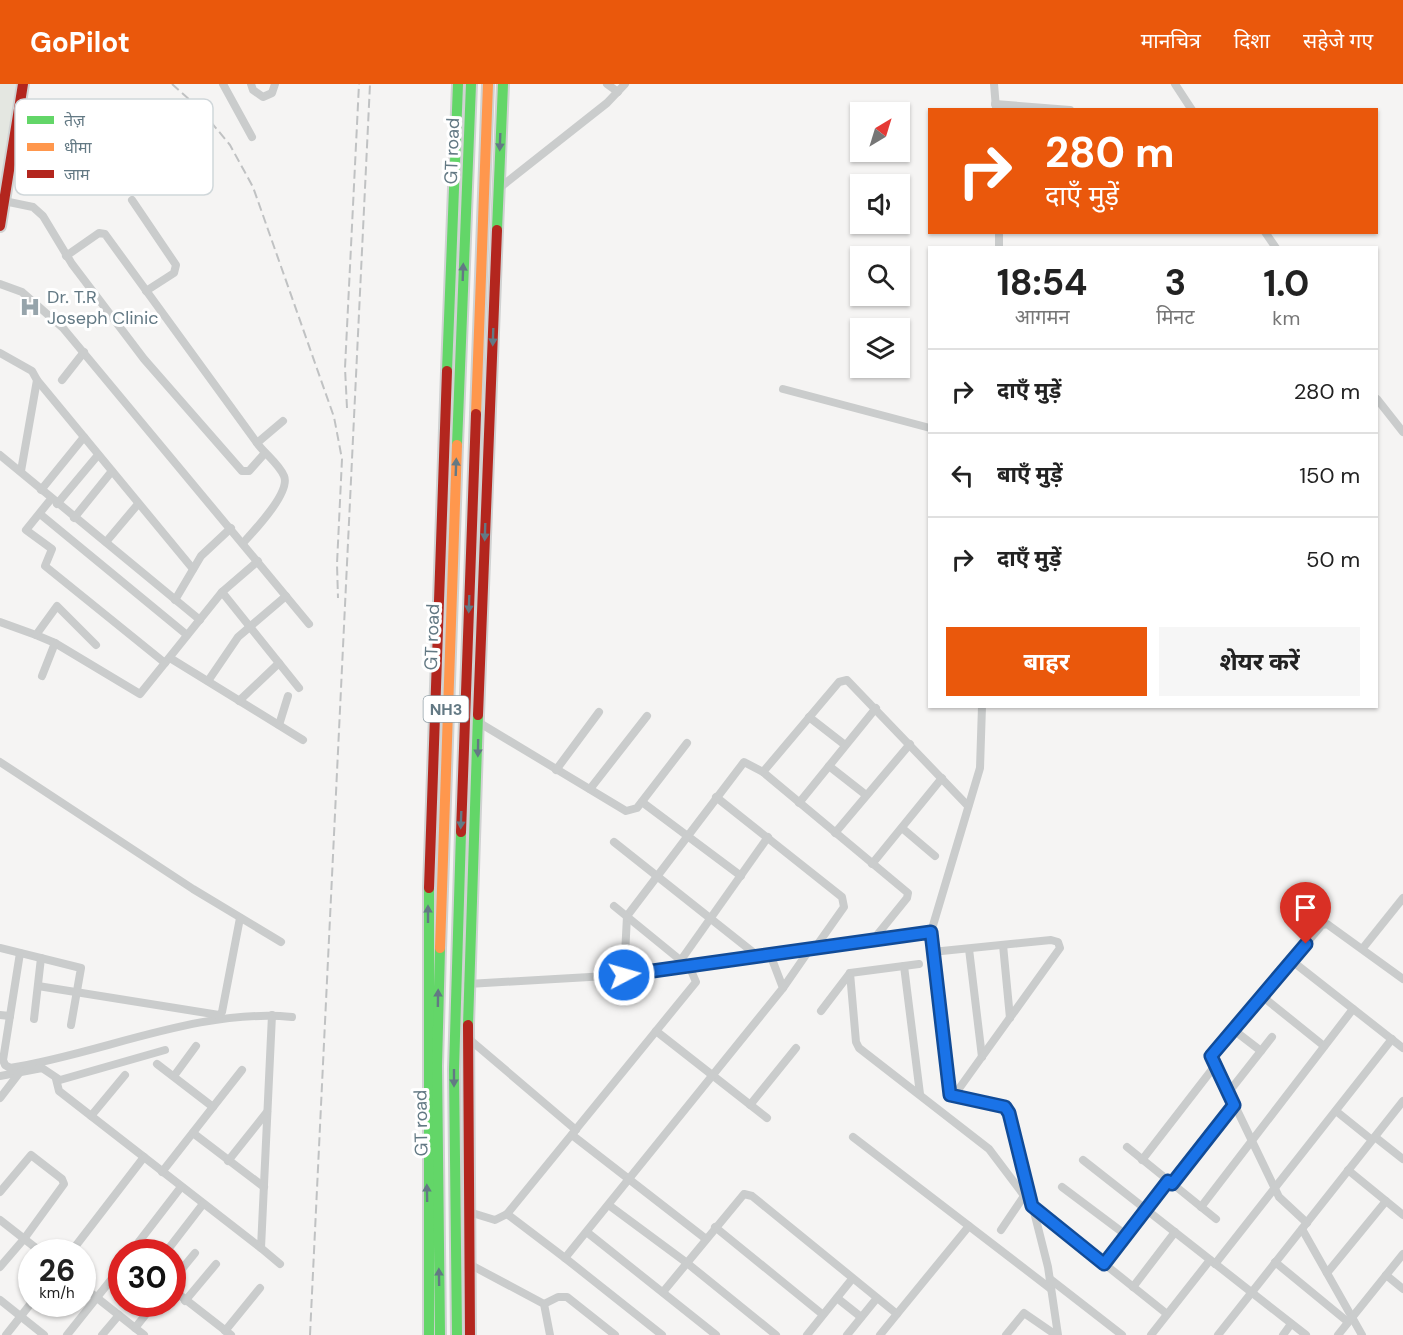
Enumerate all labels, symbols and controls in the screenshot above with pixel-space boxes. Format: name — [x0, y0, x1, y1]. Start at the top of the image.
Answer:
text: GoPilot — [30, 24, 130, 61]
text: मानचित्र — [1141, 27, 1201, 55]
text: दिशा — [1234, 27, 1270, 55]
text: सहेजे गए — [1303, 27, 1373, 55]
legend — [15, 99, 213, 195]
north arrow — [850, 102, 910, 162]
map controls — [850, 102, 910, 378]
text: तेज़ — [64, 110, 86, 131]
street label: GT road — [439, 117, 465, 185]
text: 280 m — [1045, 125, 1175, 180]
icon: right — [946, 132, 1024, 210]
one-way arrow — [496, 133, 505, 152]
text: धीमा — [64, 137, 93, 158]
text: जाम — [64, 164, 90, 185]
button: sound — [850, 174, 910, 234]
text: दाएँ मुड़ें — [1045, 178, 1119, 213]
button: search — [850, 246, 910, 306]
text: 18:54 — [997, 259, 1088, 306]
text: 3 — [1165, 259, 1186, 306]
text: 1.0 — [1263, 260, 1309, 307]
one-way arrow — [459, 262, 468, 281]
place label: Dr. T.R Joseph Clinic — [47, 285, 159, 330]
hospital icon: Dr. T.R Joseph Clinic — [18, 295, 42, 319]
text: आगमन — [1015, 304, 1069, 330]
text: मिनट — [1156, 304, 1195, 330]
text: km — [1272, 305, 1300, 331]
button: layers — [850, 318, 910, 378]
one-way arrow — [488, 328, 497, 347]
icon: right — [946, 375, 979, 408]
text: दाएँ मुड़ें — [997, 376, 1061, 405]
text: 280 m — [1294, 377, 1360, 406]
one-way arrow — [451, 457, 460, 476]
icon: left — [946, 459, 979, 492]
text: बाएँ मुड़ें — [997, 460, 1063, 489]
text: 150 m — [1299, 461, 1360, 490]
one-way arrow — [481, 523, 490, 542]
icon: right — [946, 543, 979, 576]
text: दाएँ मुड़ें — [997, 544, 1061, 573]
text: 50 m — [1306, 545, 1360, 574]
one-way arrow — [464, 595, 473, 614]
street label: GT road — [419, 603, 445, 671]
button: बाहर — [946, 627, 1147, 696]
button: शेयर करें — [1159, 627, 1360, 696]
road number: NH3 — [424, 696, 468, 722]
one-way arrow — [473, 739, 483, 758]
one-way arrow — [456, 811, 466, 830]
pin — [1280, 882, 1331, 944]
icon: arrive — [1289, 891, 1322, 924]
one-way arrow — [424, 904, 433, 923]
position arrow — [592, 943, 656, 1007]
one-way arrow — [434, 988, 443, 1007]
one-way arrow — [449, 1068, 459, 1087]
street label: GT road — [408, 1089, 434, 1157]
one-way arrow — [422, 1183, 432, 1202]
speed limit sign: 30 — [108, 1239, 186, 1317]
text: 26 — [39, 1251, 75, 1290]
one-way arrow — [435, 1267, 444, 1286]
text: km/h — [39, 1283, 75, 1303]

